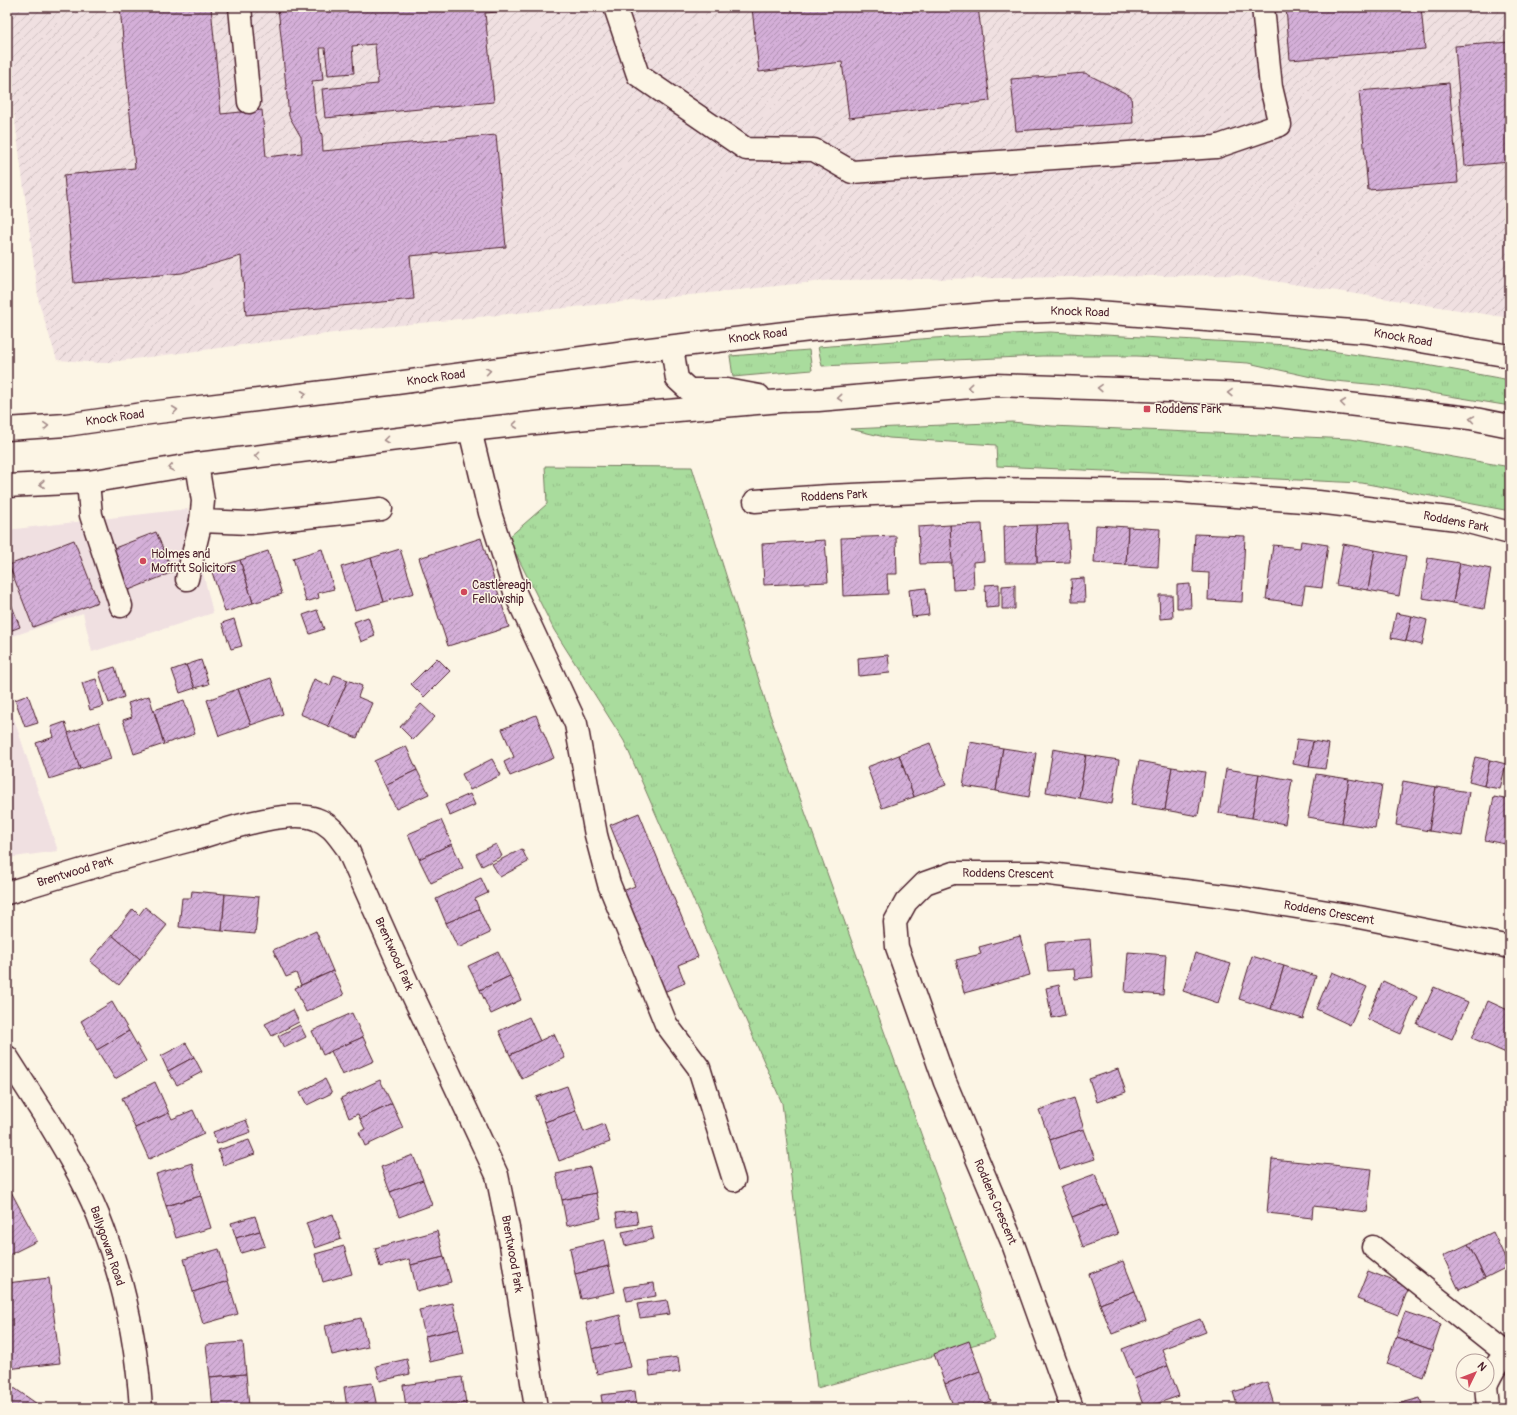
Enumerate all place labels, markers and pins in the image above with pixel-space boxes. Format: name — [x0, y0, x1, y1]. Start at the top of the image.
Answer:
place label: Roddens Park — [1155, 402, 1222, 417]
marker: Roddens Park — [1142, 404, 1152, 414]
place label: Holmes and Moffitt Solicitors — [151, 547, 237, 576]
marker: Holmes and Moffitt Solicitors — [138, 556, 148, 566]
place label: Castlereagh Fellowship — [472, 578, 532, 607]
marker: Castlereagh Fellowship — [459, 587, 469, 597]

